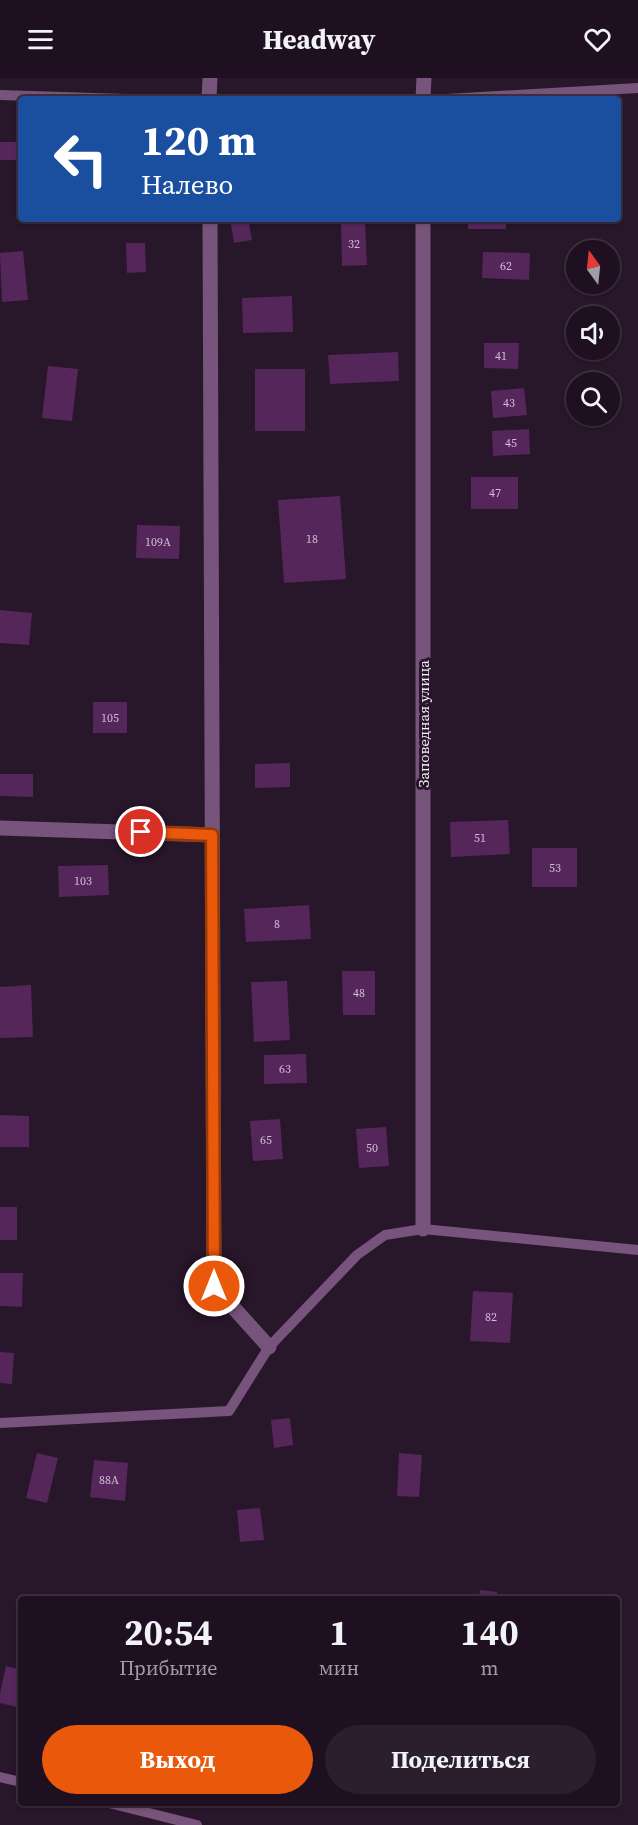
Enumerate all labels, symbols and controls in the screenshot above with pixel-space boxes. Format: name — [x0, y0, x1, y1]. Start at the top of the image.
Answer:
text: Headway — [263, 21, 375, 58]
icon: menu — [24, 23, 57, 56]
icon: heart — [581, 23, 614, 56]
text: 120 m — [141, 111, 256, 169]
icon: left — [42, 120, 120, 198]
text: Налево — [141, 166, 233, 203]
house number: 32 — [348, 236, 360, 252]
north arrow — [566, 240, 620, 294]
map controls — [566, 240, 620, 426]
house number: 62 — [500, 258, 512, 274]
button: sound — [566, 306, 620, 360]
house number: 41 — [495, 348, 507, 364]
button: search — [566, 372, 620, 426]
house number: 43 — [503, 395, 515, 411]
house number: 45 — [505, 435, 517, 451]
house number: 47 — [489, 485, 501, 501]
house number: 18 — [306, 531, 318, 547]
house number: 109А — [145, 534, 171, 550]
street label: Заповедная улица — [413, 660, 434, 788]
house number: 105 — [101, 710, 119, 726]
pin — [115, 806, 166, 857]
icon: arrive — [124, 815, 157, 848]
house number: 51 — [474, 830, 486, 846]
house number: 53 — [549, 860, 561, 876]
house number: 103 — [74, 873, 92, 889]
house number: 8 — [274, 916, 280, 932]
house number: 48 — [353, 985, 365, 1001]
house number: 63 — [279, 1061, 291, 1077]
house number: 65 — [260, 1132, 272, 1148]
house number: 50 — [366, 1140, 378, 1156]
position arrow — [182, 1254, 246, 1318]
house number: 82 — [485, 1309, 497, 1325]
house number: 88А — [99, 1472, 119, 1488]
text: 20:54 — [124, 1608, 213, 1657]
text: 1 — [329, 1608, 349, 1657]
text: 140 — [460, 1608, 519, 1657]
text: Прибытие — [119, 1654, 218, 1682]
text: мин — [319, 1654, 359, 1682]
text: m — [481, 1654, 499, 1682]
button: Выход — [42, 1725, 313, 1794]
button: Поделиться — [325, 1725, 596, 1794]

